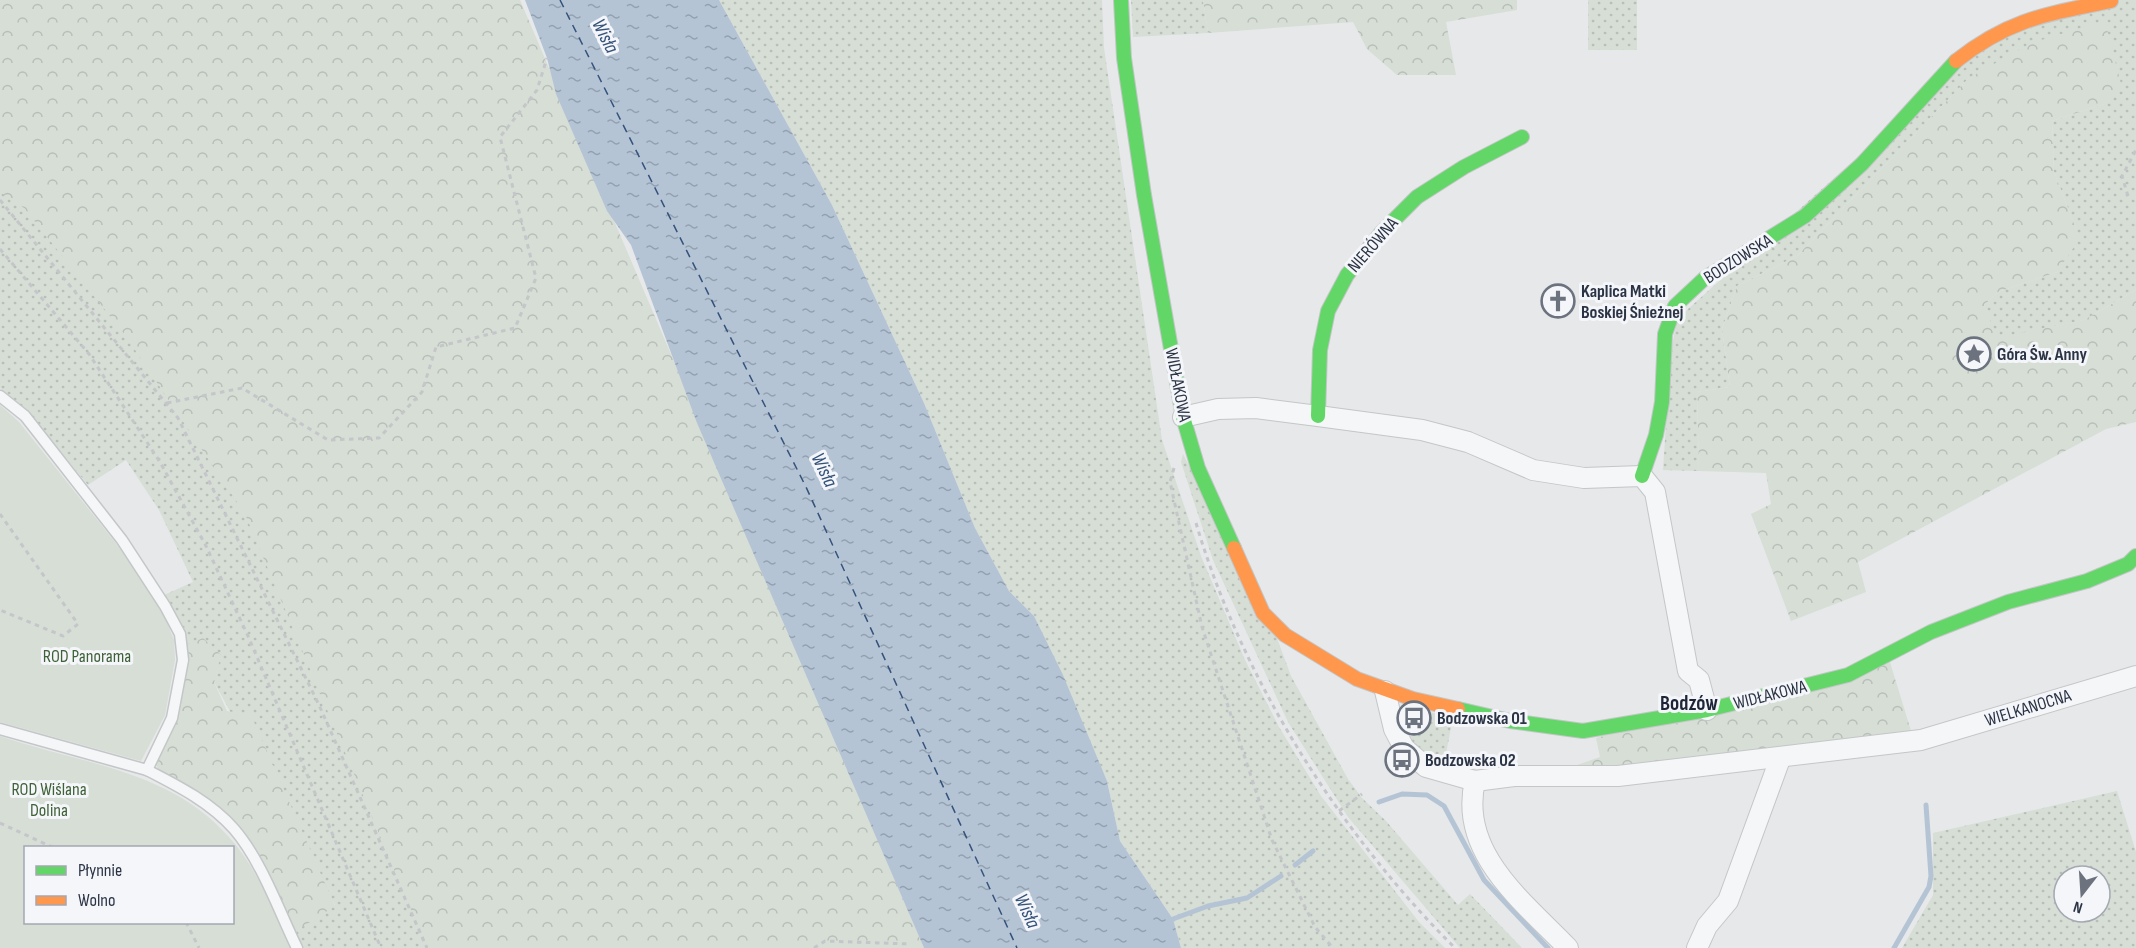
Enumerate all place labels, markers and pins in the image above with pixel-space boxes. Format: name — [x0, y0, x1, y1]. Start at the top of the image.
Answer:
place label: Kaplica Matki Boskiej Śnieżnej — [1581, 281, 1683, 323]
church icon: Kaplica Matki Boskiej Śnieżnej — [1540, 283, 1576, 319]
place icon: Góra Św. Anny — [1956, 336, 1992, 372]
place label: Góra Św. Anny — [1997, 344, 2088, 365]
bus stop icon: Bodzowska 01 — [1396, 700, 1432, 736]
place label: Bodzowska 01 — [1437, 708, 1527, 729]
bus stop icon: Bodzowska 02 — [1384, 742, 1420, 778]
place label: Bodzowska 02 — [1425, 750, 1516, 771]

